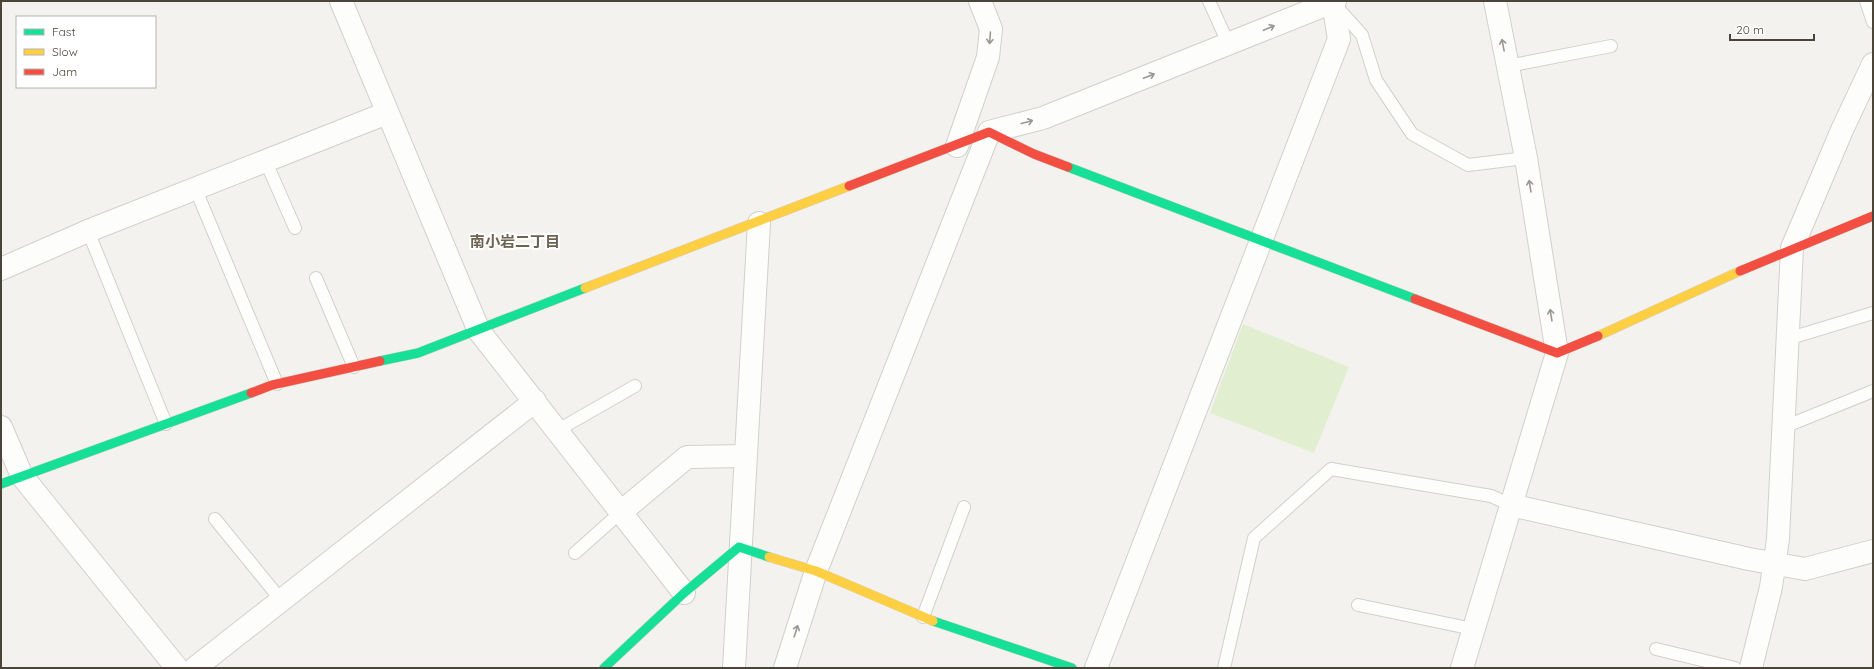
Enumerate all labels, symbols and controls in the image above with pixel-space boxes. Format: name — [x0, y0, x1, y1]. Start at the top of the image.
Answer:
legend — [16, 16, 156, 88]
scale bar — [1730, 16, 1814, 42]
text: 20 m — [1736, 22, 1764, 37]
text: Fast — [52, 24, 76, 39]
one-way arrow — [1263, 24, 1275, 32]
one-way arrow — [986, 31, 993, 44]
one-way arrow — [1499, 39, 1507, 52]
text: Slow — [52, 44, 78, 59]
text: Jam — [52, 64, 77, 79]
one-way arrow — [1142, 72, 1154, 80]
one-way arrow — [1020, 118, 1033, 125]
one-way arrow — [1526, 180, 1534, 193]
district label: 南小岩二丁目 — [470, 232, 560, 251]
one-way arrow — [1547, 308, 1555, 321]
one-way arrow — [793, 625, 801, 637]

